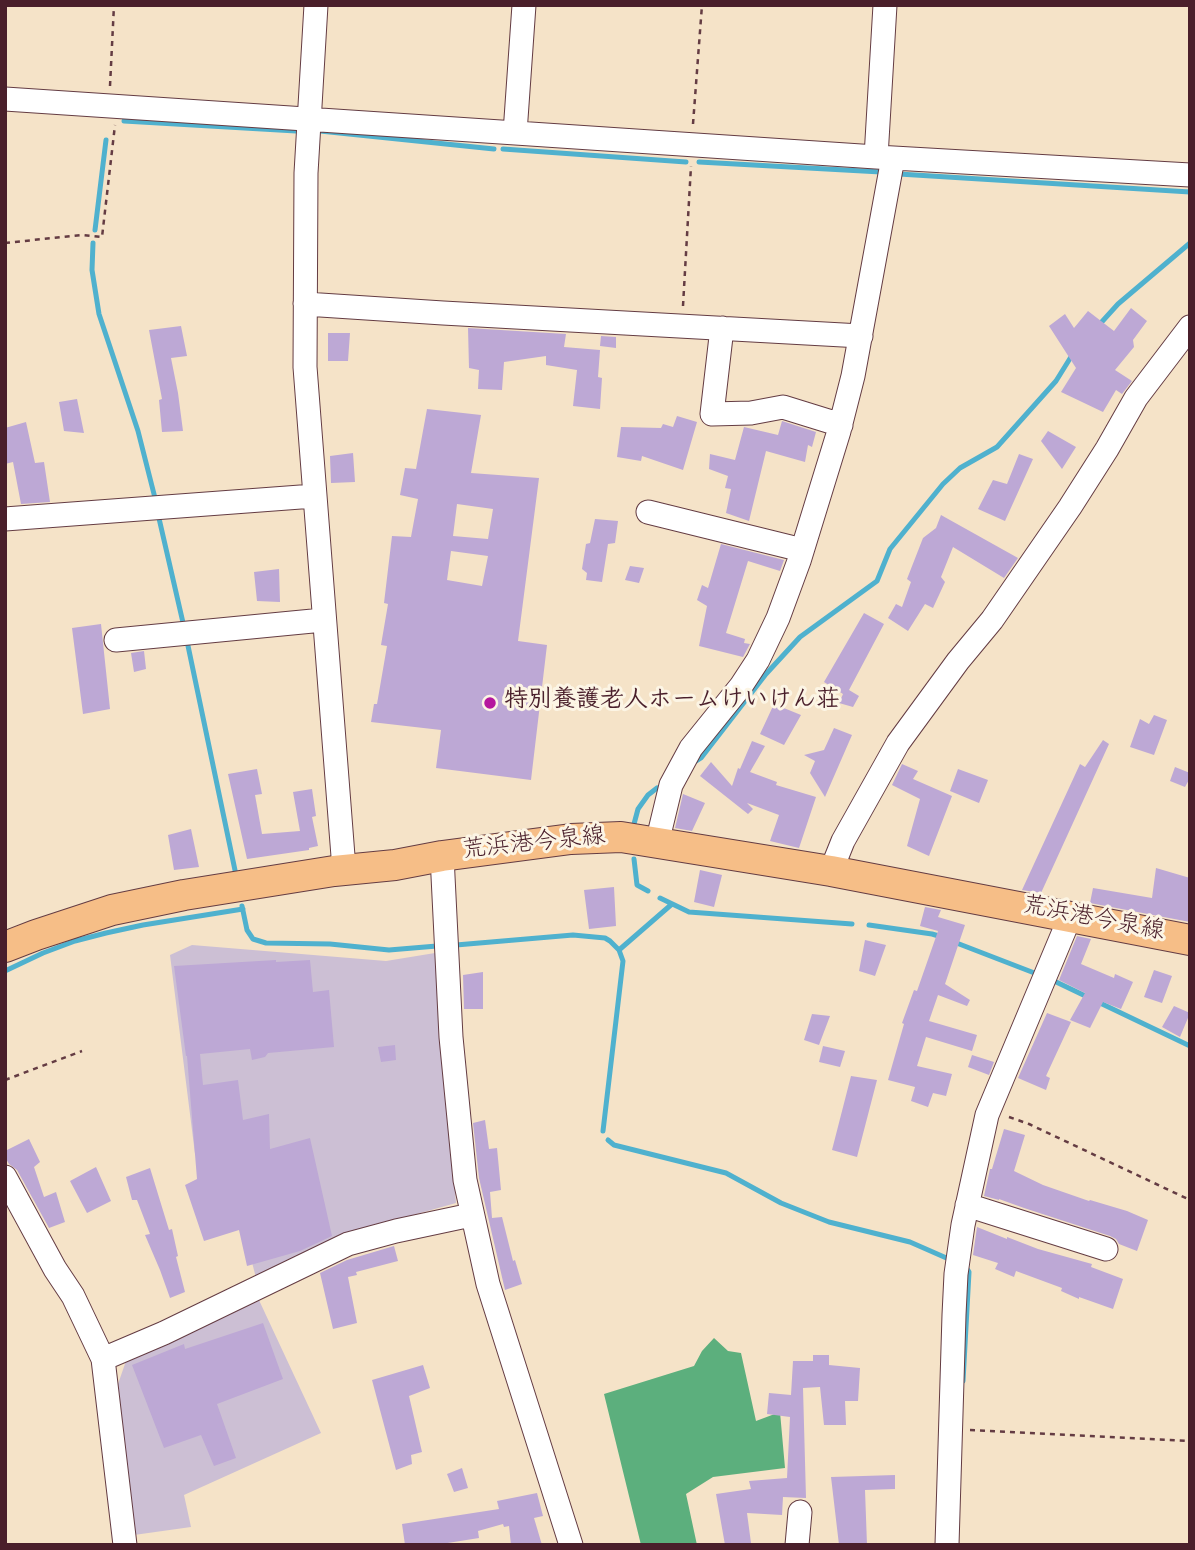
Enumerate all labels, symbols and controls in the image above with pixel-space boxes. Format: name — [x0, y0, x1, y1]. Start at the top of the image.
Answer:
place label: 特別養護老人ホームけいけん荘 — [504, 689, 840, 717]
marker: 特別養護老人ホームけいけん荘 — [482, 695, 498, 711]
street label: 荒浜港今泉線 — [461, 824, 607, 868]
street label: 荒浜港今泉線 — [1020, 893, 1166, 949]

